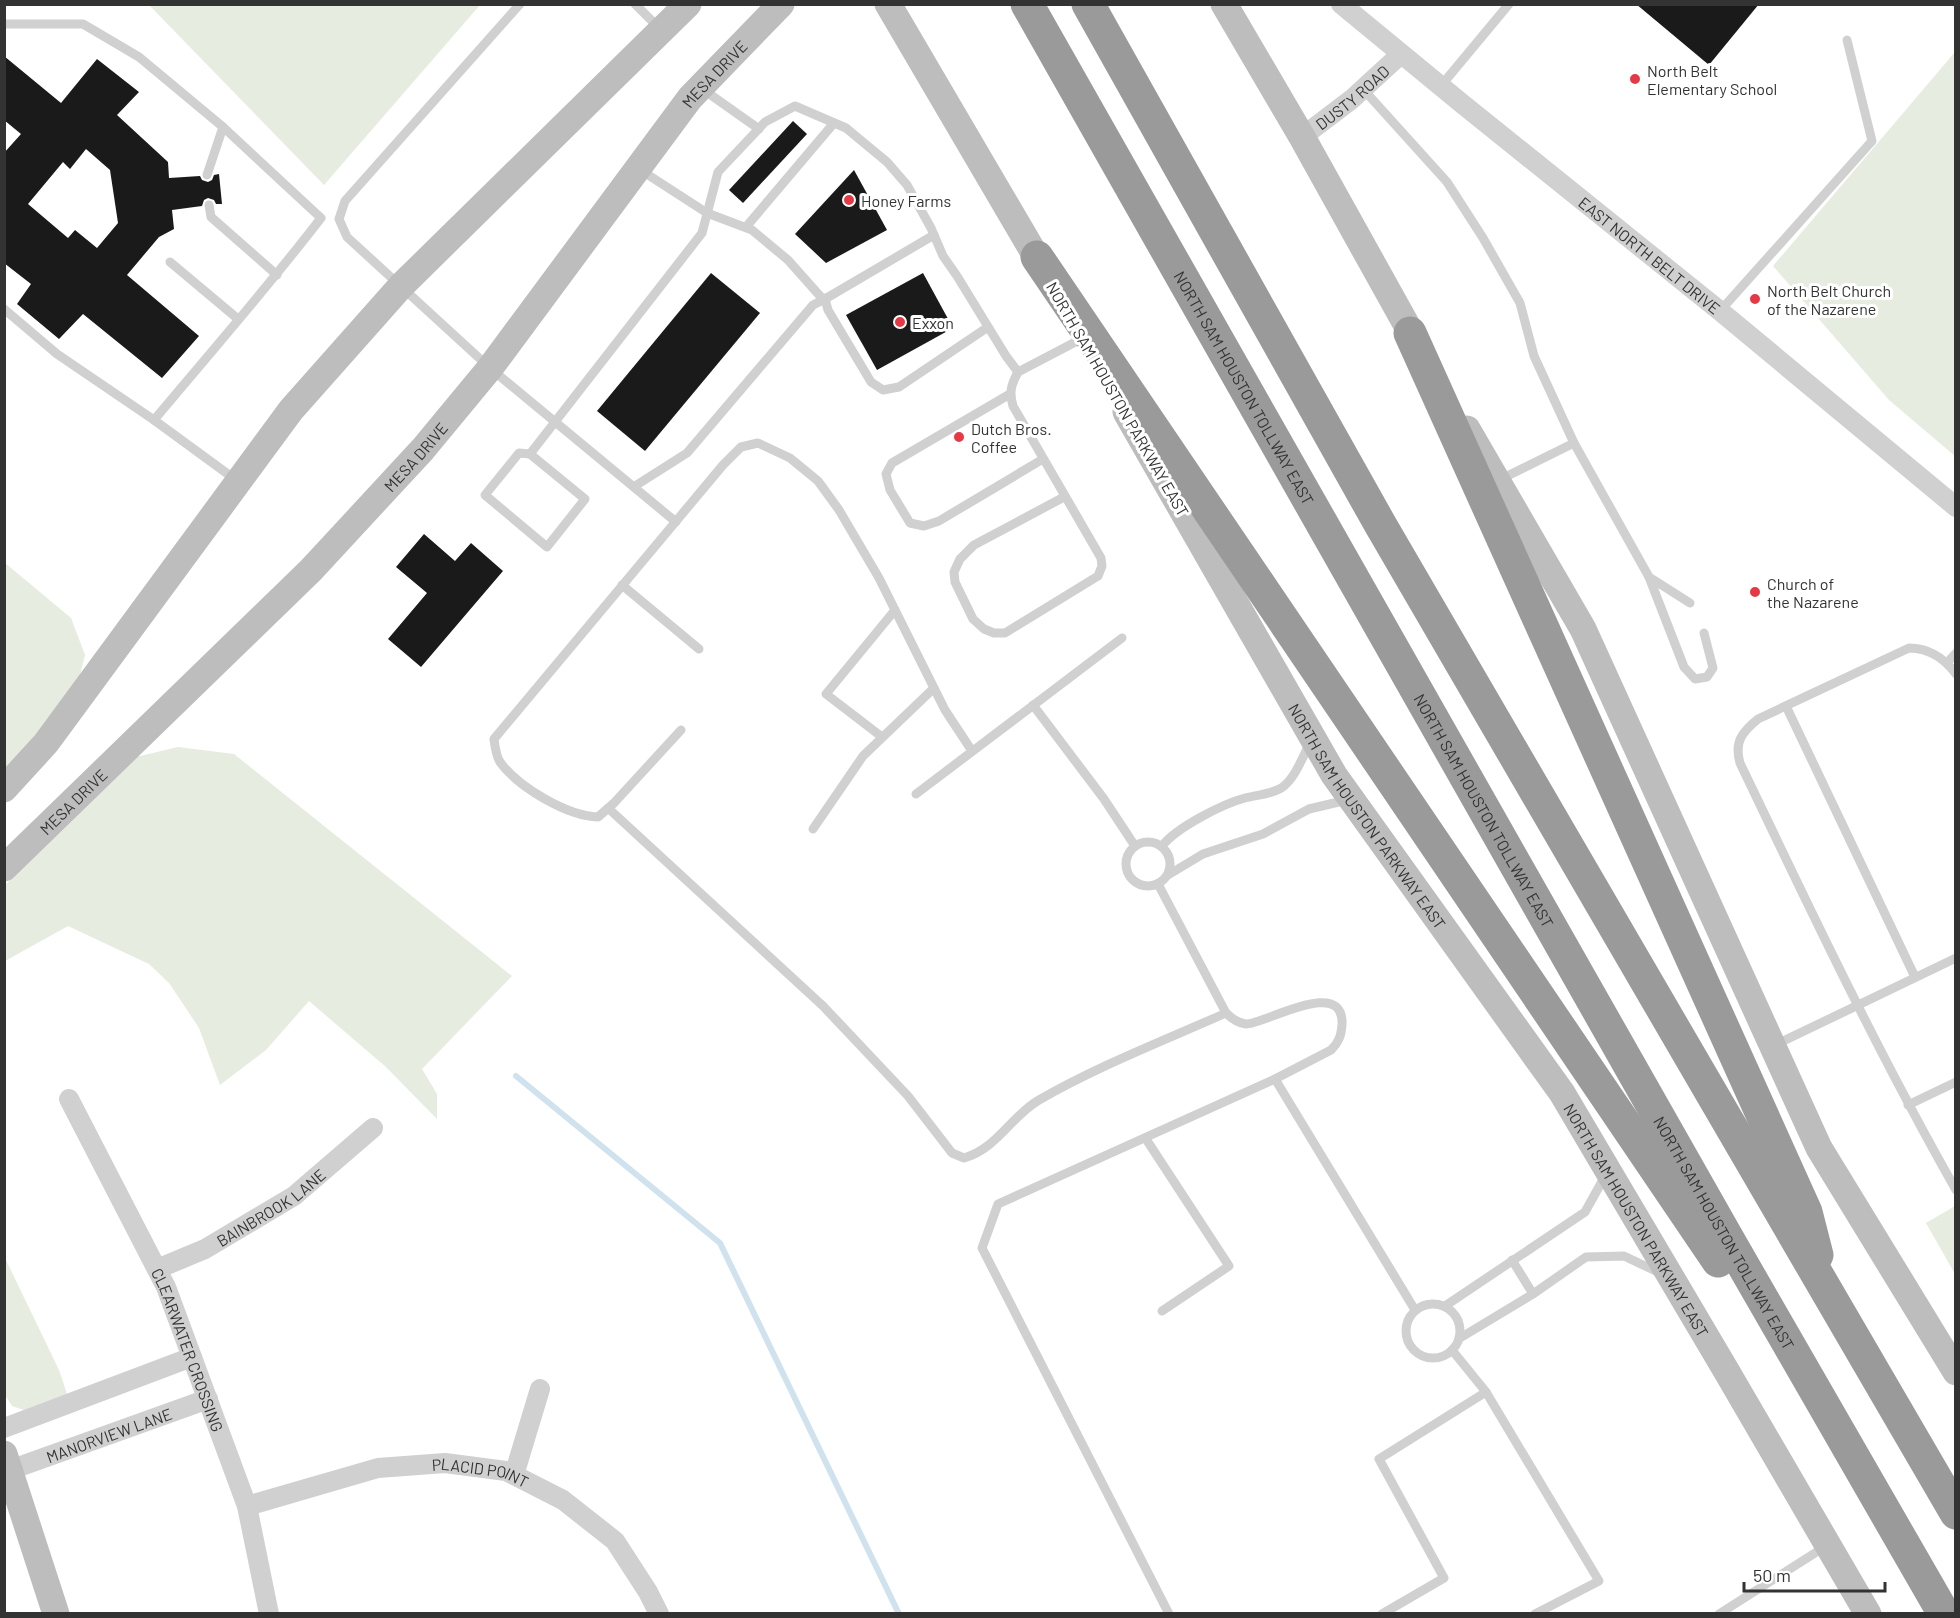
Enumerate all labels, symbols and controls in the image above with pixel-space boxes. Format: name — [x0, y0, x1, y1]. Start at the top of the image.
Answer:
street label: MESA DRIVE — [677, 36, 751, 111]
street label: DUSTY ROAD — [1311, 61, 1392, 133]
place label: North Belt Elementary School — [1647, 61, 1777, 98]
marker: North Belt Elementary School — [1628, 72, 1642, 86]
place label: Honey Farms — [861, 191, 951, 210]
street label: EAST NORTH BELT DRIVE — [1576, 192, 1725, 317]
marker: Honey Farms — [842, 193, 856, 207]
street label: NORTH SAM HOUSTON TOLLWAY EAST — [1171, 267, 1319, 508]
street label: NORTH SAM HOUSTON PARKWAY EAST — [1043, 278, 1193, 520]
place label: North Belt Church of the Nazarene — [1767, 281, 1891, 318]
marker: North Belt Church of the Nazarene — [1748, 292, 1762, 306]
place label: Exxon — [912, 313, 954, 332]
marker: Exxon — [893, 315, 907, 329]
street label: MESA DRIVE — [379, 418, 451, 495]
place label: Dutch Bros. Coffee — [971, 419, 1052, 456]
marker: Dutch Bros. Coffee — [952, 430, 966, 444]
place label: Church of the Nazarene — [1767, 574, 1859, 611]
marker: Church of the Nazarene — [1748, 585, 1762, 599]
street label: NORTH SAM HOUSTON TOLLWAY EAST — [1411, 690, 1558, 930]
street label: NORTH SAM HOUSTON PARKWAY EAST — [1285, 700, 1450, 932]
street label: MESA DRIVE — [35, 764, 110, 838]
street label: NORTH SAM HOUSTON PARKWAY EAST — [1561, 1100, 1713, 1340]
street label: NORTH SAM HOUSTON TOLLWAY EAST — [1651, 1113, 1799, 1353]
street label: BAINBROOK LANE — [213, 1164, 329, 1250]
street label: CLEARWATER CROSSING — [148, 1264, 228, 1434]
street label: MANORVIEW LANE — [43, 1403, 174, 1466]
street label: PLACID POINT — [431, 1453, 532, 1491]
scale bar — [1744, 1555, 1885, 1593]
text: 50 m — [1753, 1564, 1791, 1586]

